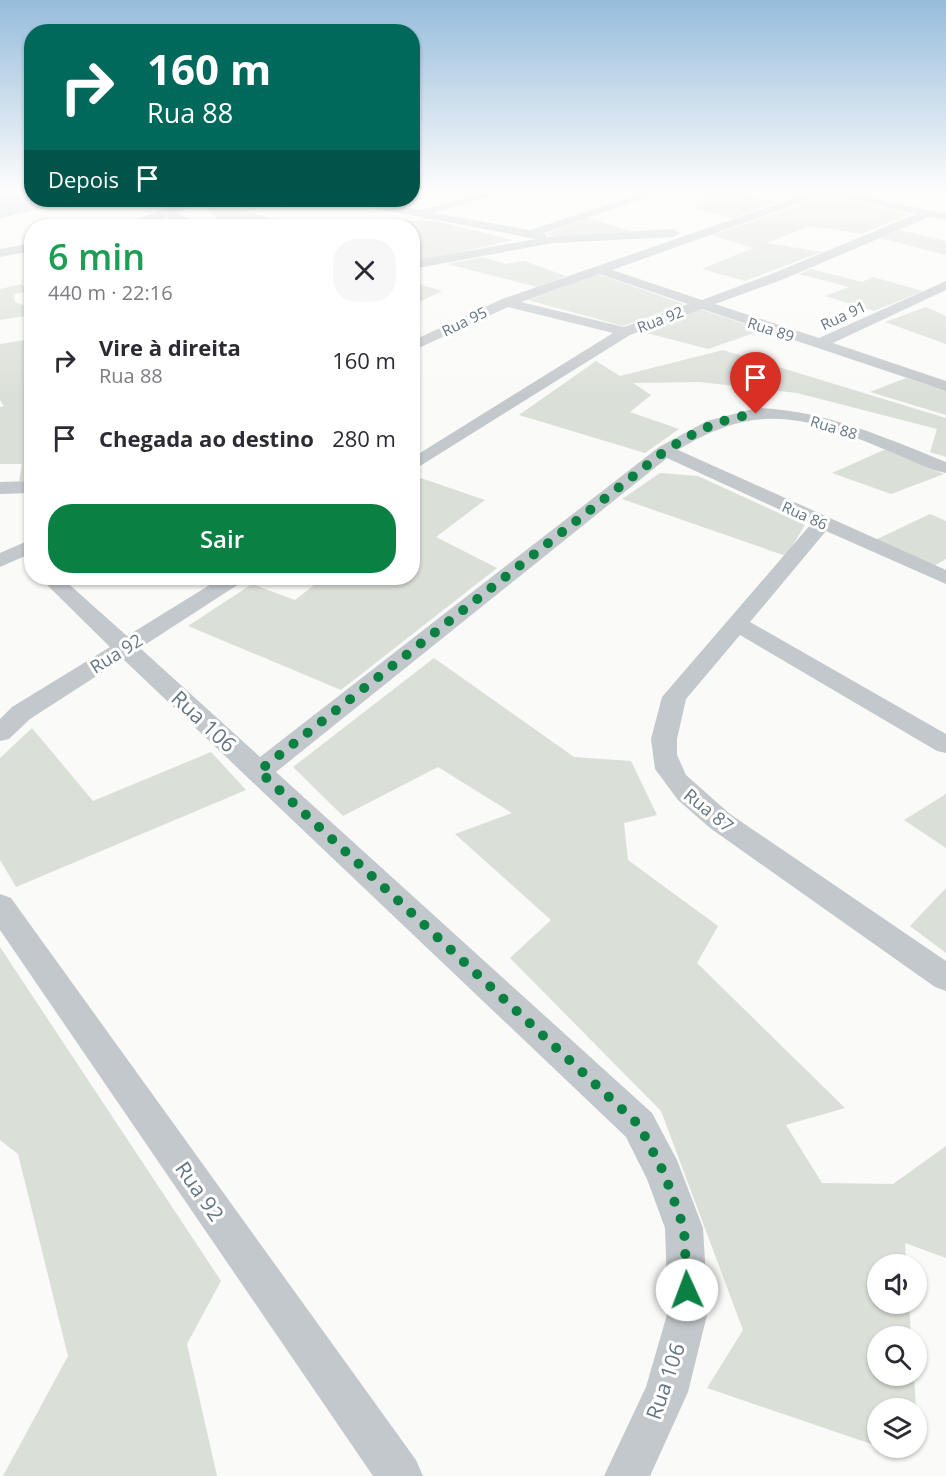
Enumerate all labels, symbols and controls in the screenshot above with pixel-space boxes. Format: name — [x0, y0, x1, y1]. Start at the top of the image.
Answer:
text: 160 m — [147, 40, 271, 97]
icon: right — [48, 48, 126, 126]
text: Rua 88 — [147, 94, 233, 131]
icon: arrive — [131, 162, 164, 195]
text: Depois — [48, 164, 119, 194]
text: 6 min — [48, 232, 145, 281]
button: close — [333, 239, 396, 302]
text: 440 m · 22:16 — [48, 279, 173, 306]
street label: Rua 91 — [817, 296, 869, 334]
street label: Rua 92 — [634, 301, 686, 337]
street label: Rua 95 — [438, 302, 490, 340]
street label: Rua 89 — [745, 312, 797, 346]
text: Vire à direita — [99, 332, 241, 362]
icon: right — [48, 344, 81, 377]
text: 160 m — [332, 345, 396, 375]
pin — [730, 352, 781, 414]
icon: arrive — [739, 361, 772, 394]
text: Rua 88 — [99, 362, 163, 389]
street label: Rua 88 — [808, 410, 860, 444]
icon: arrive — [48, 422, 81, 455]
text: Chegada ao destino — [99, 423, 314, 453]
text: 280 m — [332, 423, 396, 453]
street label: Rua 86 — [779, 496, 831, 534]
button: Sair — [48, 504, 396, 573]
street label: Rua 92 — [85, 628, 147, 678]
street label: Rua 106 — [166, 684, 242, 758]
street label: Rua 87 — [679, 783, 739, 837]
street label: Rua 92 — [169, 1156, 231, 1226]
map controls — [867, 1254, 927, 1458]
button: sound — [867, 1254, 927, 1314]
position arrow — [655, 1258, 719, 1322]
button: search — [867, 1326, 927, 1386]
street label: Rua 106 — [639, 1339, 691, 1423]
button: layers — [867, 1398, 927, 1458]

